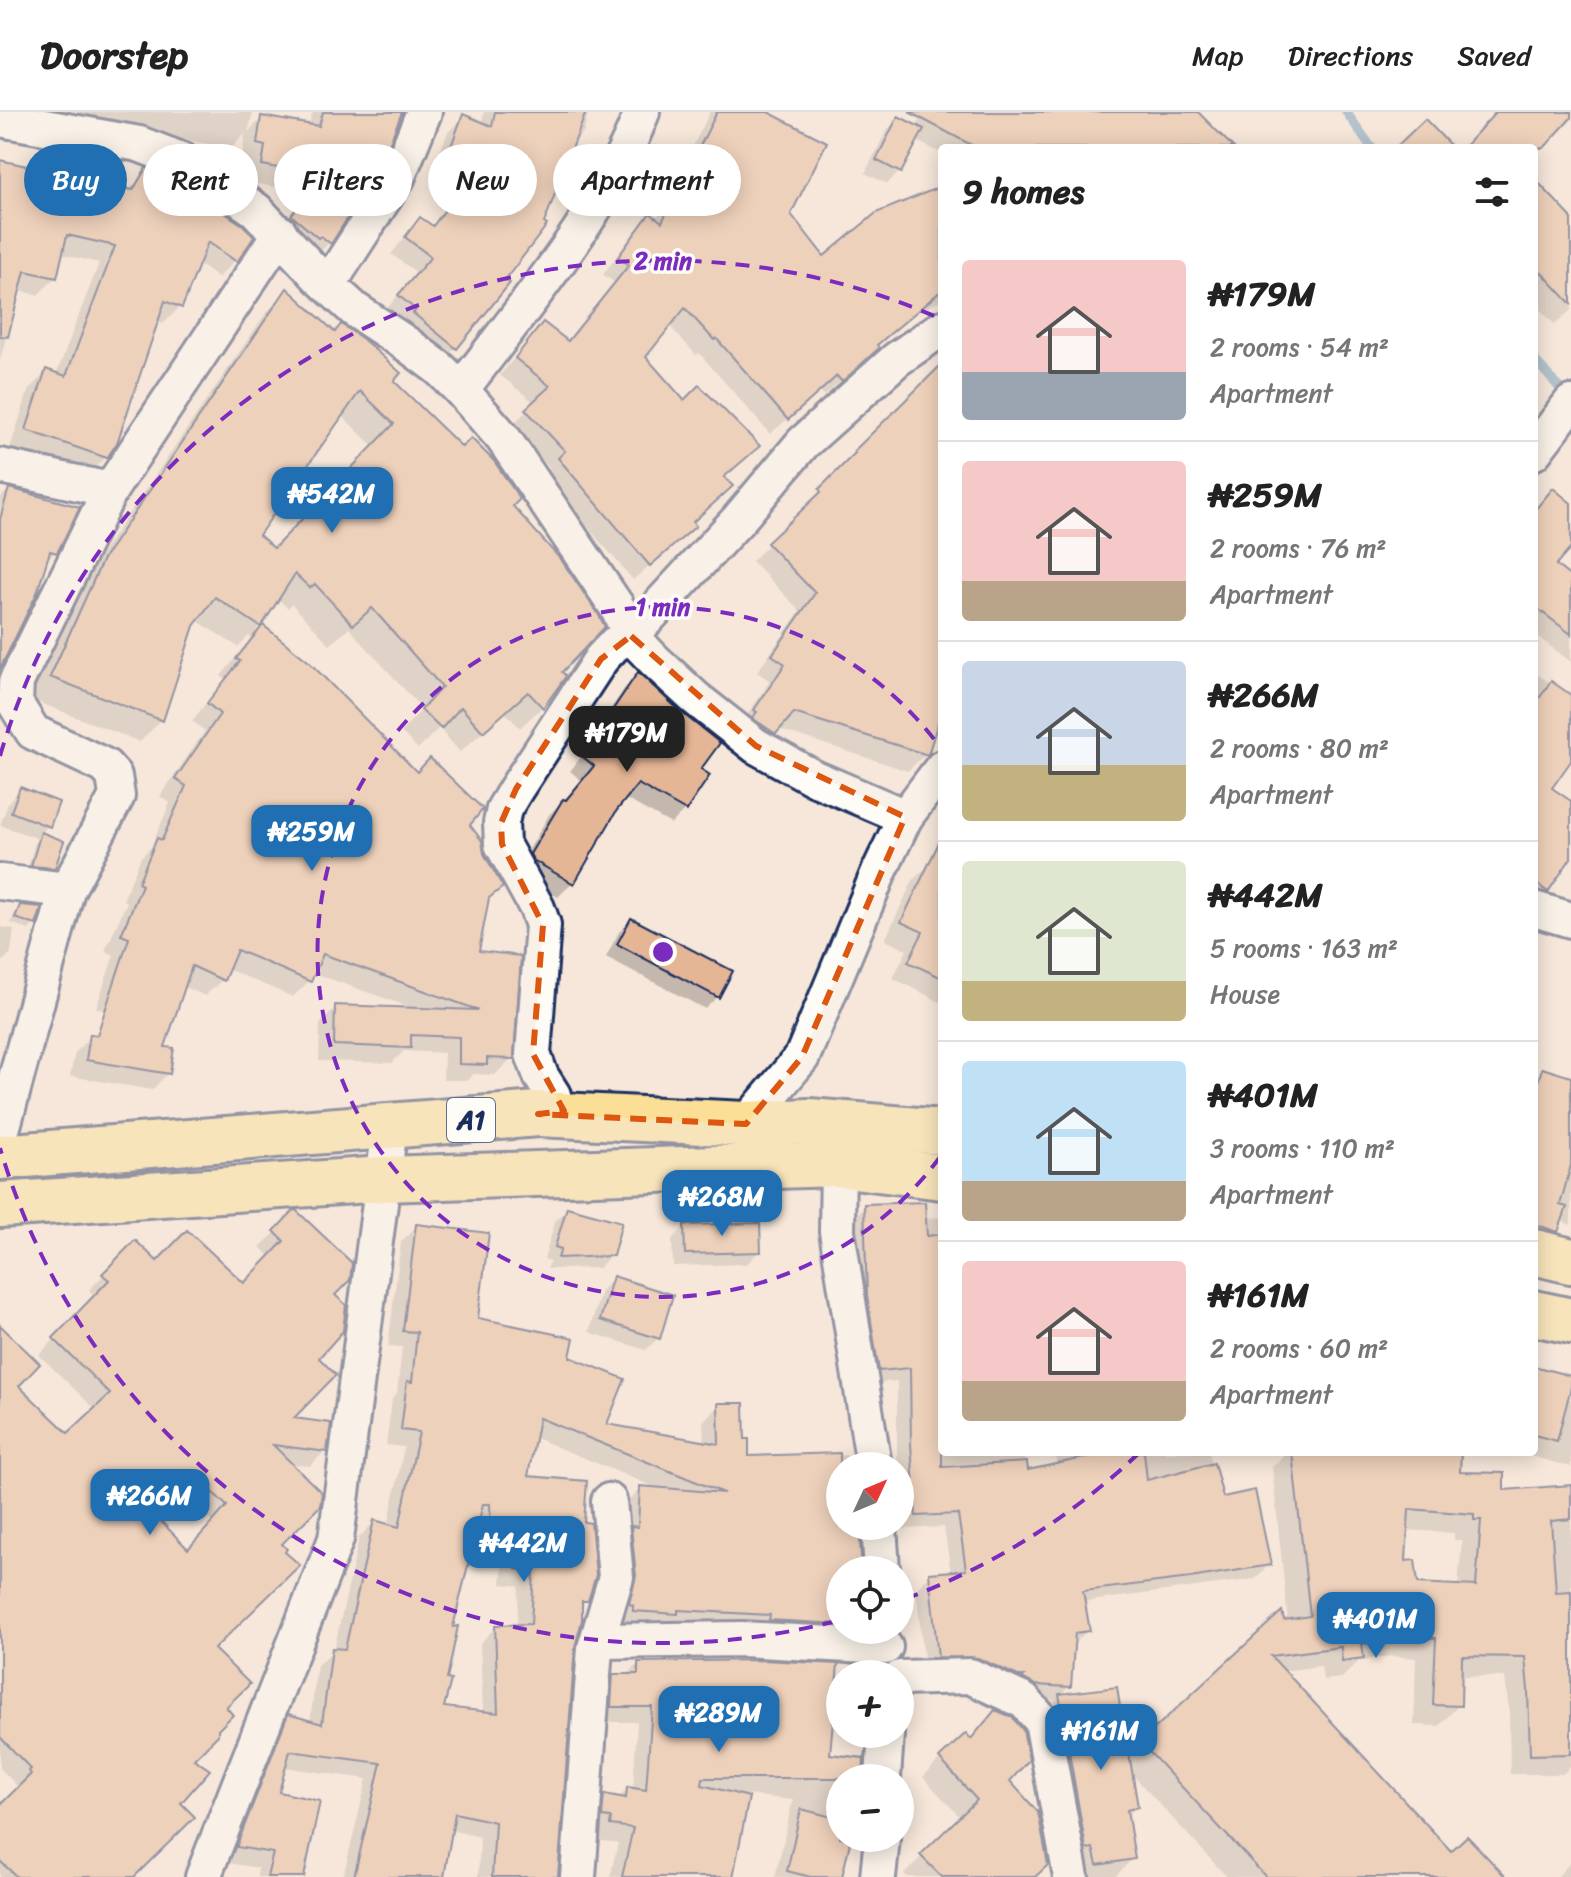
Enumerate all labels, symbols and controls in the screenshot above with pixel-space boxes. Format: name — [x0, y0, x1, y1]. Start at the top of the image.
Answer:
text: Doorstep — [40, 22, 188, 89]
text: Map — [1192, 31, 1244, 80]
text: Directions — [1288, 31, 1413, 80]
text: Saved — [1457, 31, 1531, 80]
chip: Buy — [24, 144, 127, 216]
chip: Rent — [143, 144, 258, 216]
chip: Filters — [274, 144, 412, 216]
chip: New — [428, 144, 537, 216]
chip: Apartment — [553, 144, 741, 216]
text: 9 homes — [962, 162, 1084, 222]
icon: filters — [1470, 170, 1514, 214]
text: 2 min — [633, 240, 692, 282]
text: ₦179M — [1210, 264, 1315, 324]
icon: home — [1026, 292, 1122, 388]
text: 2 rooms · 54 m² — [1210, 324, 1389, 370]
text: Apartment — [1210, 370, 1333, 416]
text: ₦259M — [1210, 465, 1322, 525]
pin: ₦542M — [276, 467, 388, 535]
text: ₦542M — [289, 470, 375, 516]
icon: home — [1026, 493, 1122, 589]
text: 2 rooms · 76 m² — [1210, 525, 1387, 571]
text: Apartment — [1210, 571, 1333, 617]
text: 1 min — [636, 586, 690, 628]
text: ₦266M — [1210, 665, 1319, 725]
icon: home — [1026, 693, 1122, 789]
pin: ₦179M — [571, 706, 683, 774]
text: ₦179M — [587, 709, 667, 755]
text: 2 rooms · 80 m² — [1210, 725, 1389, 771]
text: Apartment — [1210, 771, 1333, 817]
pin: ₦259M — [256, 805, 368, 873]
text: ₦259M — [269, 808, 355, 854]
text: ₦442M — [1210, 865, 1322, 925]
icon: home — [1026, 893, 1122, 989]
text: 5 rooms · 163 m² — [1210, 925, 1398, 971]
centre of rings — [649, 938, 677, 966]
text: House — [1210, 971, 1280, 1017]
text: ₦401M — [1210, 1065, 1318, 1125]
icon: home — [1026, 1093, 1122, 1189]
road number: A1 — [447, 1098, 495, 1142]
text: 3 rooms · 110 m² — [1210, 1125, 1395, 1171]
pin: ₦268M — [666, 1170, 778, 1238]
text: Apartment — [1210, 1171, 1333, 1217]
text: ₦268M — [680, 1173, 764, 1219]
text: ₦161M — [1210, 1265, 1309, 1325]
icon: home — [1026, 1293, 1122, 1389]
text: 2 rooms · 60 m² — [1210, 1325, 1388, 1371]
text: Apartment — [1210, 1371, 1333, 1417]
north arrow — [826, 1452, 914, 1540]
map controls — [826, 1452, 914, 1852]
pin: ₦266M — [94, 1469, 206, 1537]
text: ₦266M — [108, 1472, 192, 1518]
pin: ₦442M — [468, 1516, 580, 1584]
text: ₦442M — [481, 1519, 567, 1565]
button: locate — [826, 1556, 914, 1644]
pin: ₦401M — [1320, 1592, 1432, 1660]
text: ₦401M — [1335, 1595, 1417, 1641]
button: + — [826, 1660, 914, 1748]
pin: ₦289M — [663, 1686, 775, 1754]
text: ₦289M — [676, 1689, 762, 1735]
pin: ₦161M — [1045, 1704, 1157, 1772]
text: ₦161M — [1063, 1707, 1139, 1753]
button: − — [826, 1764, 914, 1852]

